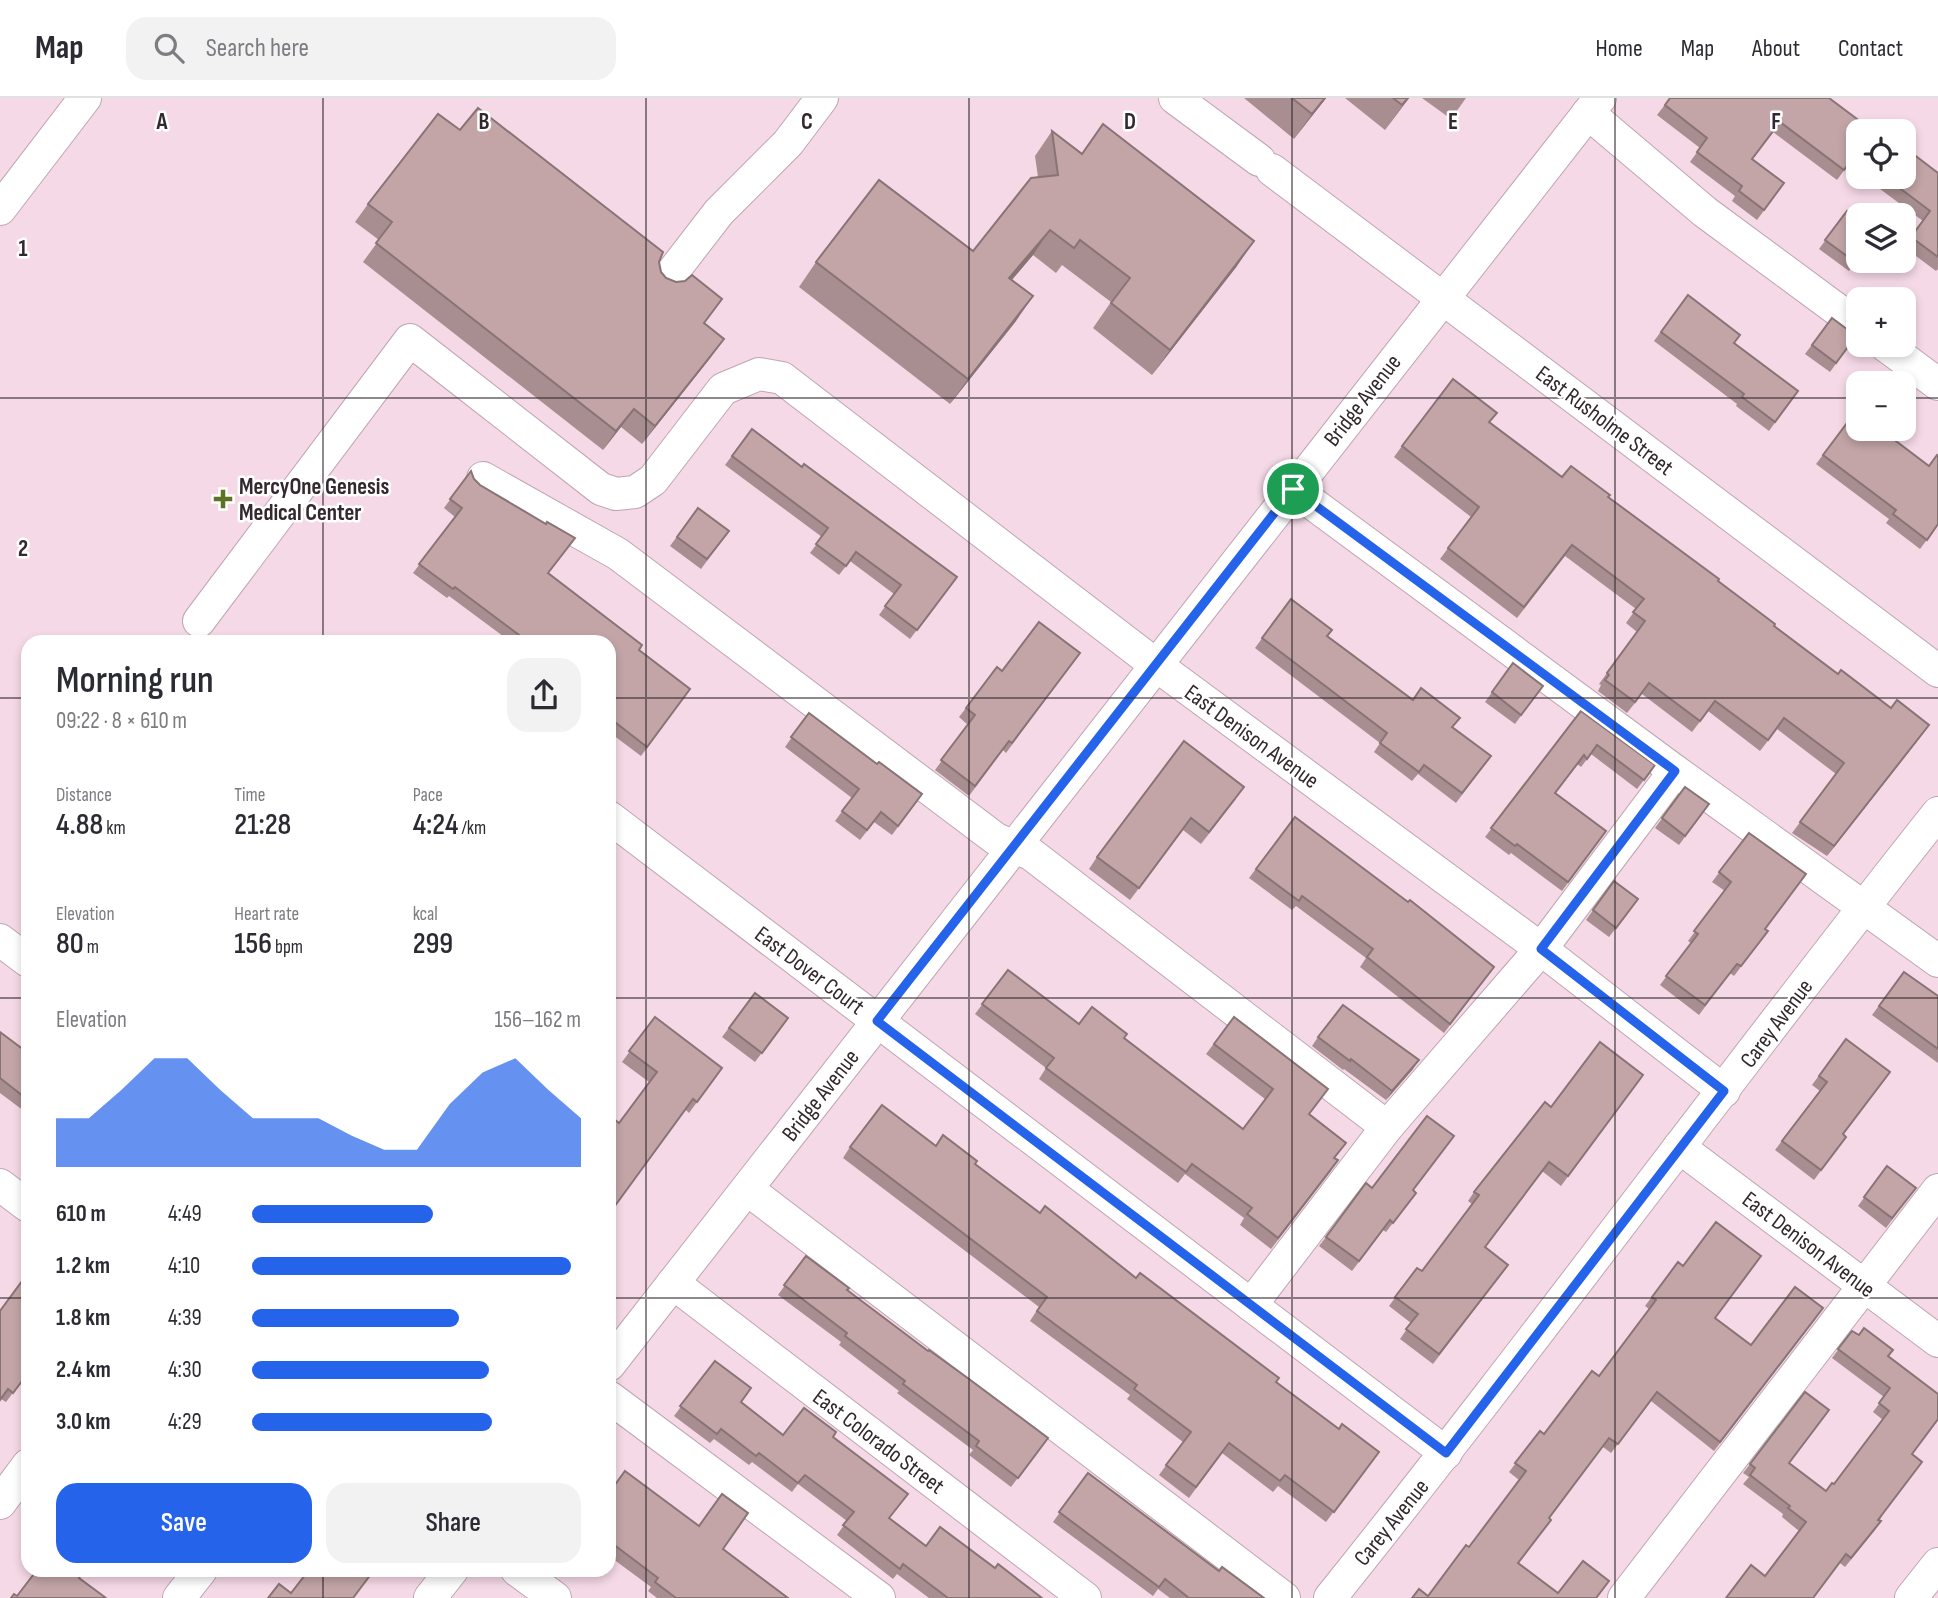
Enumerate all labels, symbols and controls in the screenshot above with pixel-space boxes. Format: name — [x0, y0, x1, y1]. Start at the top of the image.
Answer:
search box — [126, 17, 616, 80]
text: Map — [35, 28, 84, 68]
icon: search — [150, 29, 188, 67]
text: Search here — [206, 33, 309, 64]
text: Home — [1595, 34, 1643, 63]
text: Map — [1681, 34, 1714, 63]
text: About — [1752, 34, 1800, 63]
text: Contact — [1838, 34, 1903, 63]
text: A — [156, 108, 169, 136]
text: B — [479, 108, 490, 136]
text: C — [801, 108, 813, 136]
text: D — [1124, 108, 1136, 136]
text: E — [1448, 108, 1458, 136]
text: F — [1771, 108, 1781, 136]
map controls — [1846, 119, 1916, 441]
button: locate — [1846, 119, 1916, 189]
button: layers — [1846, 203, 1916, 273]
text: 1 — [18, 235, 28, 263]
button: + — [1846, 287, 1916, 357]
street label: Bridge Avenue — [1318, 349, 1407, 452]
street label: East Rusholme Street — [1530, 360, 1679, 482]
button: − — [1846, 371, 1916, 441]
pin — [1263, 459, 1323, 519]
icon: arrive — [1274, 470, 1312, 508]
place label: MercyOne Genesis Medical Center — [239, 473, 389, 527]
marker: MercyOne Genesis Medical Center — [213, 489, 233, 509]
text: 2 — [18, 535, 28, 563]
text: Morning run — [56, 658, 214, 703]
button: share — [507, 658, 581, 732]
street label: East Denison Avenue — [1179, 679, 1324, 795]
text: 09:22 · 8 × 610 m — [56, 707, 187, 735]
text: Distance — [56, 784, 112, 807]
text: Time — [234, 784, 265, 807]
text: Pace — [413, 784, 443, 807]
text: 4.88 — [56, 807, 103, 843]
text: 21:28 — [234, 807, 291, 843]
text: 4:24 — [413, 807, 458, 843]
text: km — [103, 817, 126, 840]
text: /km — [458, 817, 486, 840]
text: Elevation — [56, 903, 115, 926]
text: Heart rate — [234, 903, 299, 926]
text: kcal — [413, 903, 438, 926]
street label: East Dover Court — [749, 921, 870, 1021]
text: 80 — [56, 926, 84, 962]
text: 156 — [234, 926, 272, 962]
text: 299 — [413, 926, 453, 962]
text: m — [84, 936, 99, 959]
text: bpm — [272, 936, 303, 959]
street label: Carey Avenue — [1734, 974, 1819, 1073]
text: Elevation — [56, 1006, 127, 1034]
text: 156–162 m — [495, 1006, 581, 1034]
street label: Bridge Avenue — [776, 1044, 865, 1147]
street label: East Denison Avenue — [1736, 1186, 1880, 1304]
text: 610 m — [56, 1200, 106, 1228]
text: 4:49 — [168, 1200, 202, 1228]
text: 1.2 km — [56, 1252, 110, 1280]
text: 4:10 — [168, 1252, 200, 1280]
text: 1.8 km — [56, 1304, 110, 1332]
text: 4:39 — [168, 1304, 202, 1332]
text: 2.4 km — [56, 1356, 111, 1384]
text: 4:30 — [168, 1356, 202, 1384]
street label: East Colorado Street — [807, 1383, 950, 1500]
text: 3.0 km — [56, 1408, 111, 1436]
text: 4:29 — [168, 1408, 202, 1436]
street label: Carey Avenue — [1348, 1474, 1435, 1572]
button: Save — [56, 1483, 312, 1563]
button: Share — [326, 1483, 581, 1563]

